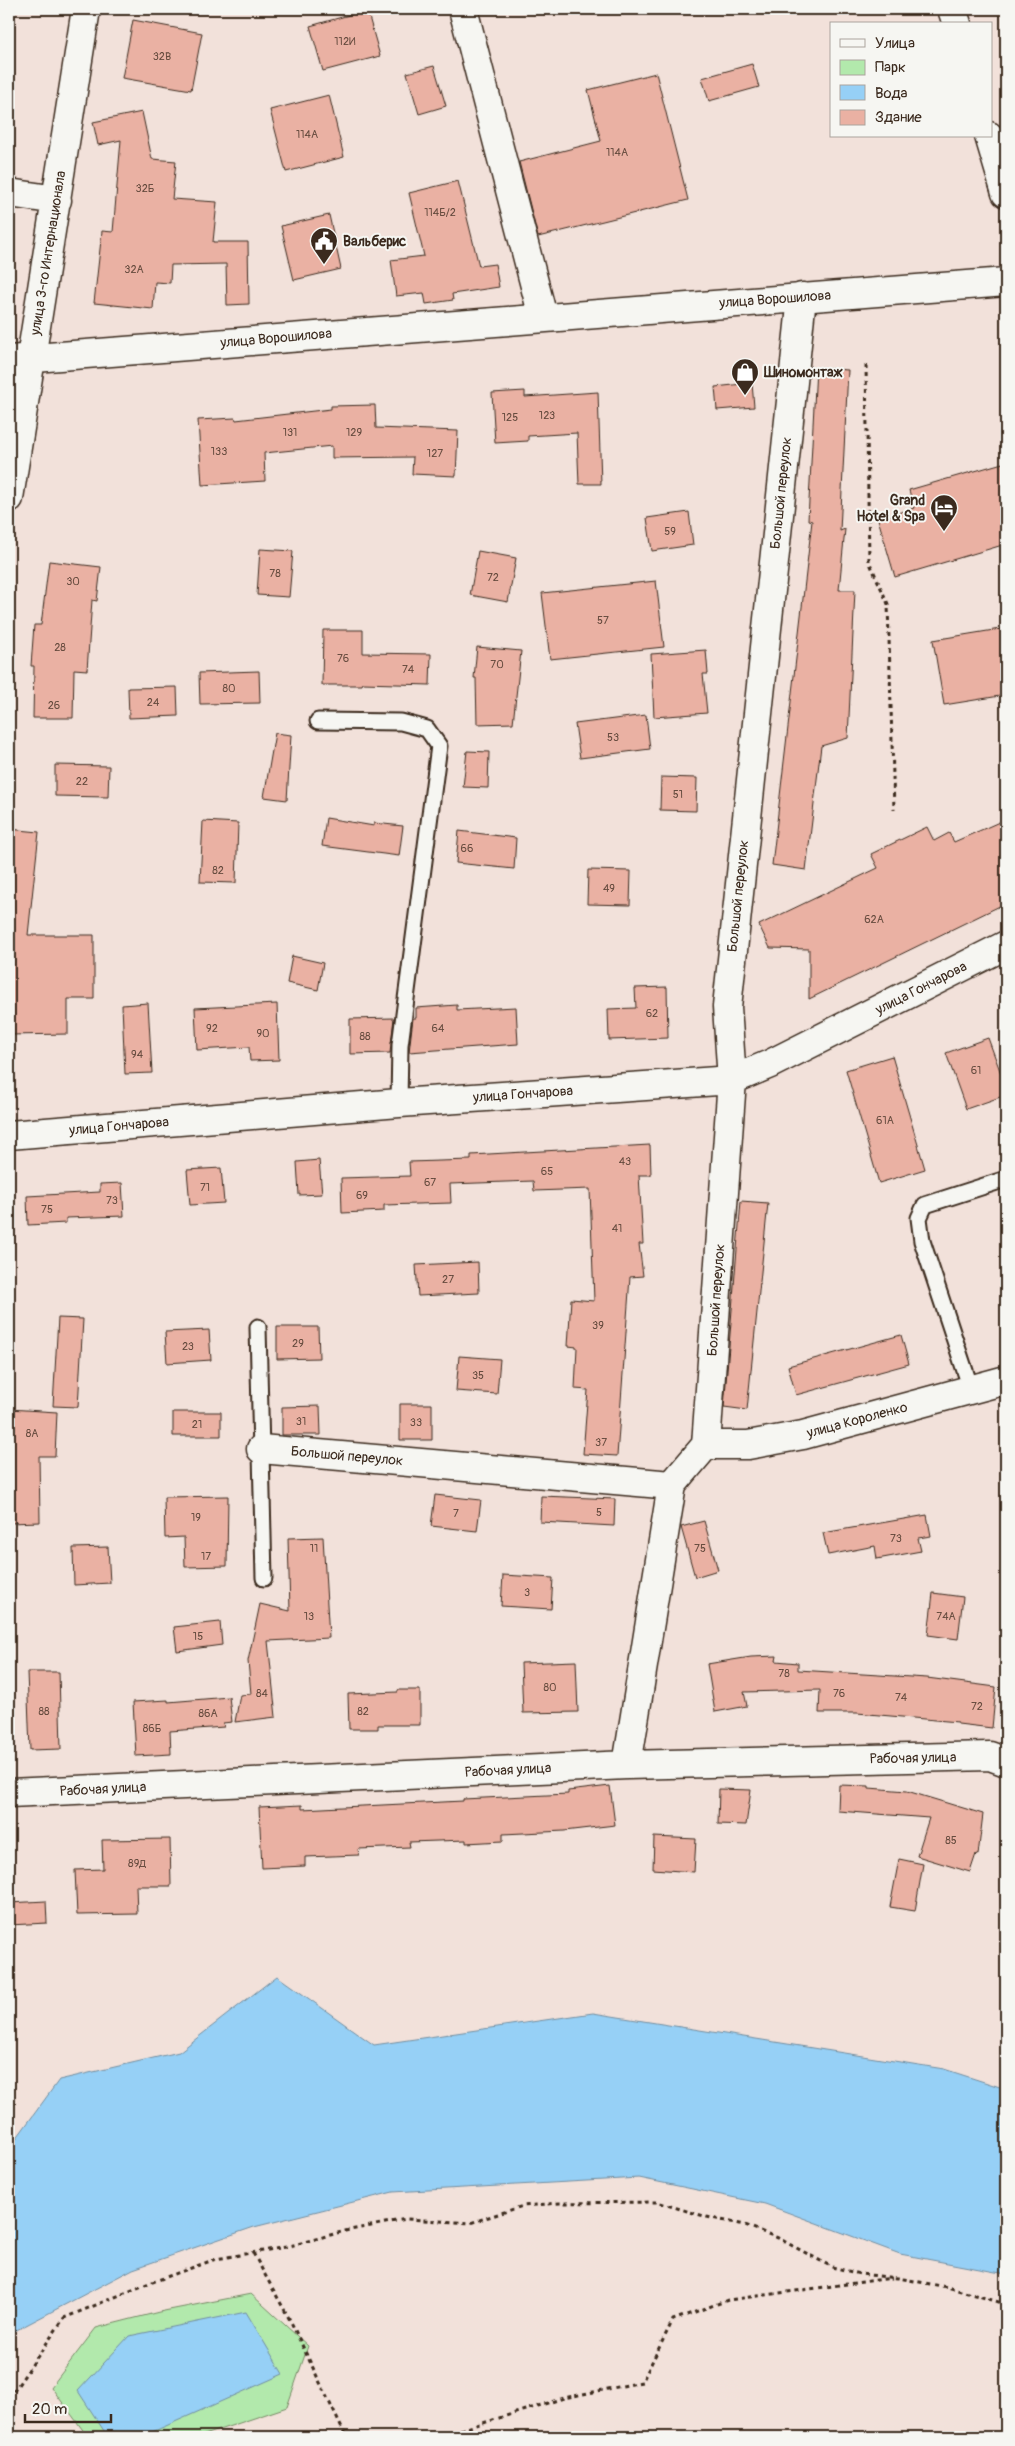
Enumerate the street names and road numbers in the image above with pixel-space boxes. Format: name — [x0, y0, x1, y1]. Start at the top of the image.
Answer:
street label: улица 3-го Интернационала — [26, 170, 69, 337]
street label: улица Ворошилова — [718, 287, 831, 311]
street label: улица Ворошилова — [219, 325, 332, 351]
street label: Большой переулок — [767, 436, 795, 550]
street label: Большой переулок — [724, 839, 752, 953]
street label: улица Гончарова — [872, 958, 970, 1019]
street label: улица Гончарова — [471, 1082, 574, 1106]
street label: улица Гончарова — [67, 1113, 170, 1139]
street label: Большой переулок — [704, 1243, 728, 1357]
street label: улица Короленко — [804, 1398, 910, 1442]
street label: Большой переулок — [290, 1443, 404, 1469]
street label: Рабочая улица — [870, 1749, 956, 1767]
street label: Рабочая улица — [464, 1759, 552, 1781]
street label: Рабочая улица — [59, 1778, 147, 1800]

